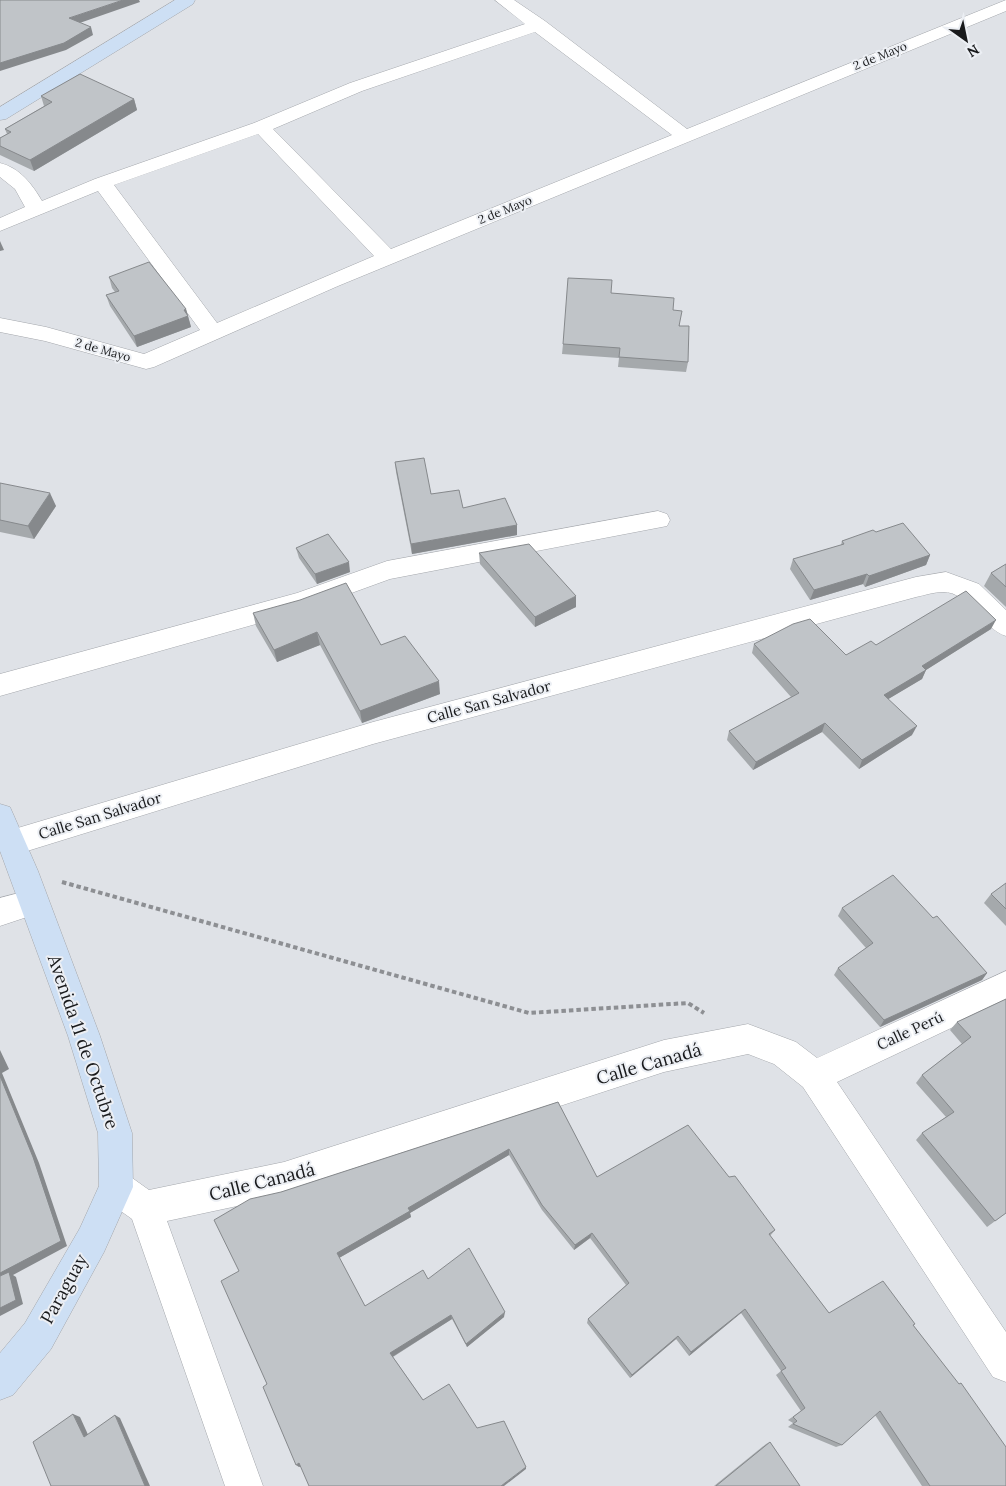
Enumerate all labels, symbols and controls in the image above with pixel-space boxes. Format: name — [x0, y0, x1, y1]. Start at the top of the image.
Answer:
north arrow — [941, 15, 991, 65]
street label: 2 de Mayo — [851, 38, 909, 73]
text: N — [963, 40, 983, 61]
street label: 2 de Mayo — [476, 192, 534, 227]
street label: 2 de Mayo — [74, 334, 132, 365]
street label: Calle San Salvador — [425, 676, 553, 727]
street label: Calle San Salvador — [36, 788, 164, 843]
street label: Avenida 11 de Octubre — [43, 951, 124, 1132]
street label: Calle Perú — [874, 1007, 946, 1054]
street label: Calle Canadá — [594, 1038, 704, 1089]
street label: Calle Canadá — [207, 1157, 317, 1206]
street label: Paraguay — [35, 1249, 92, 1328]

